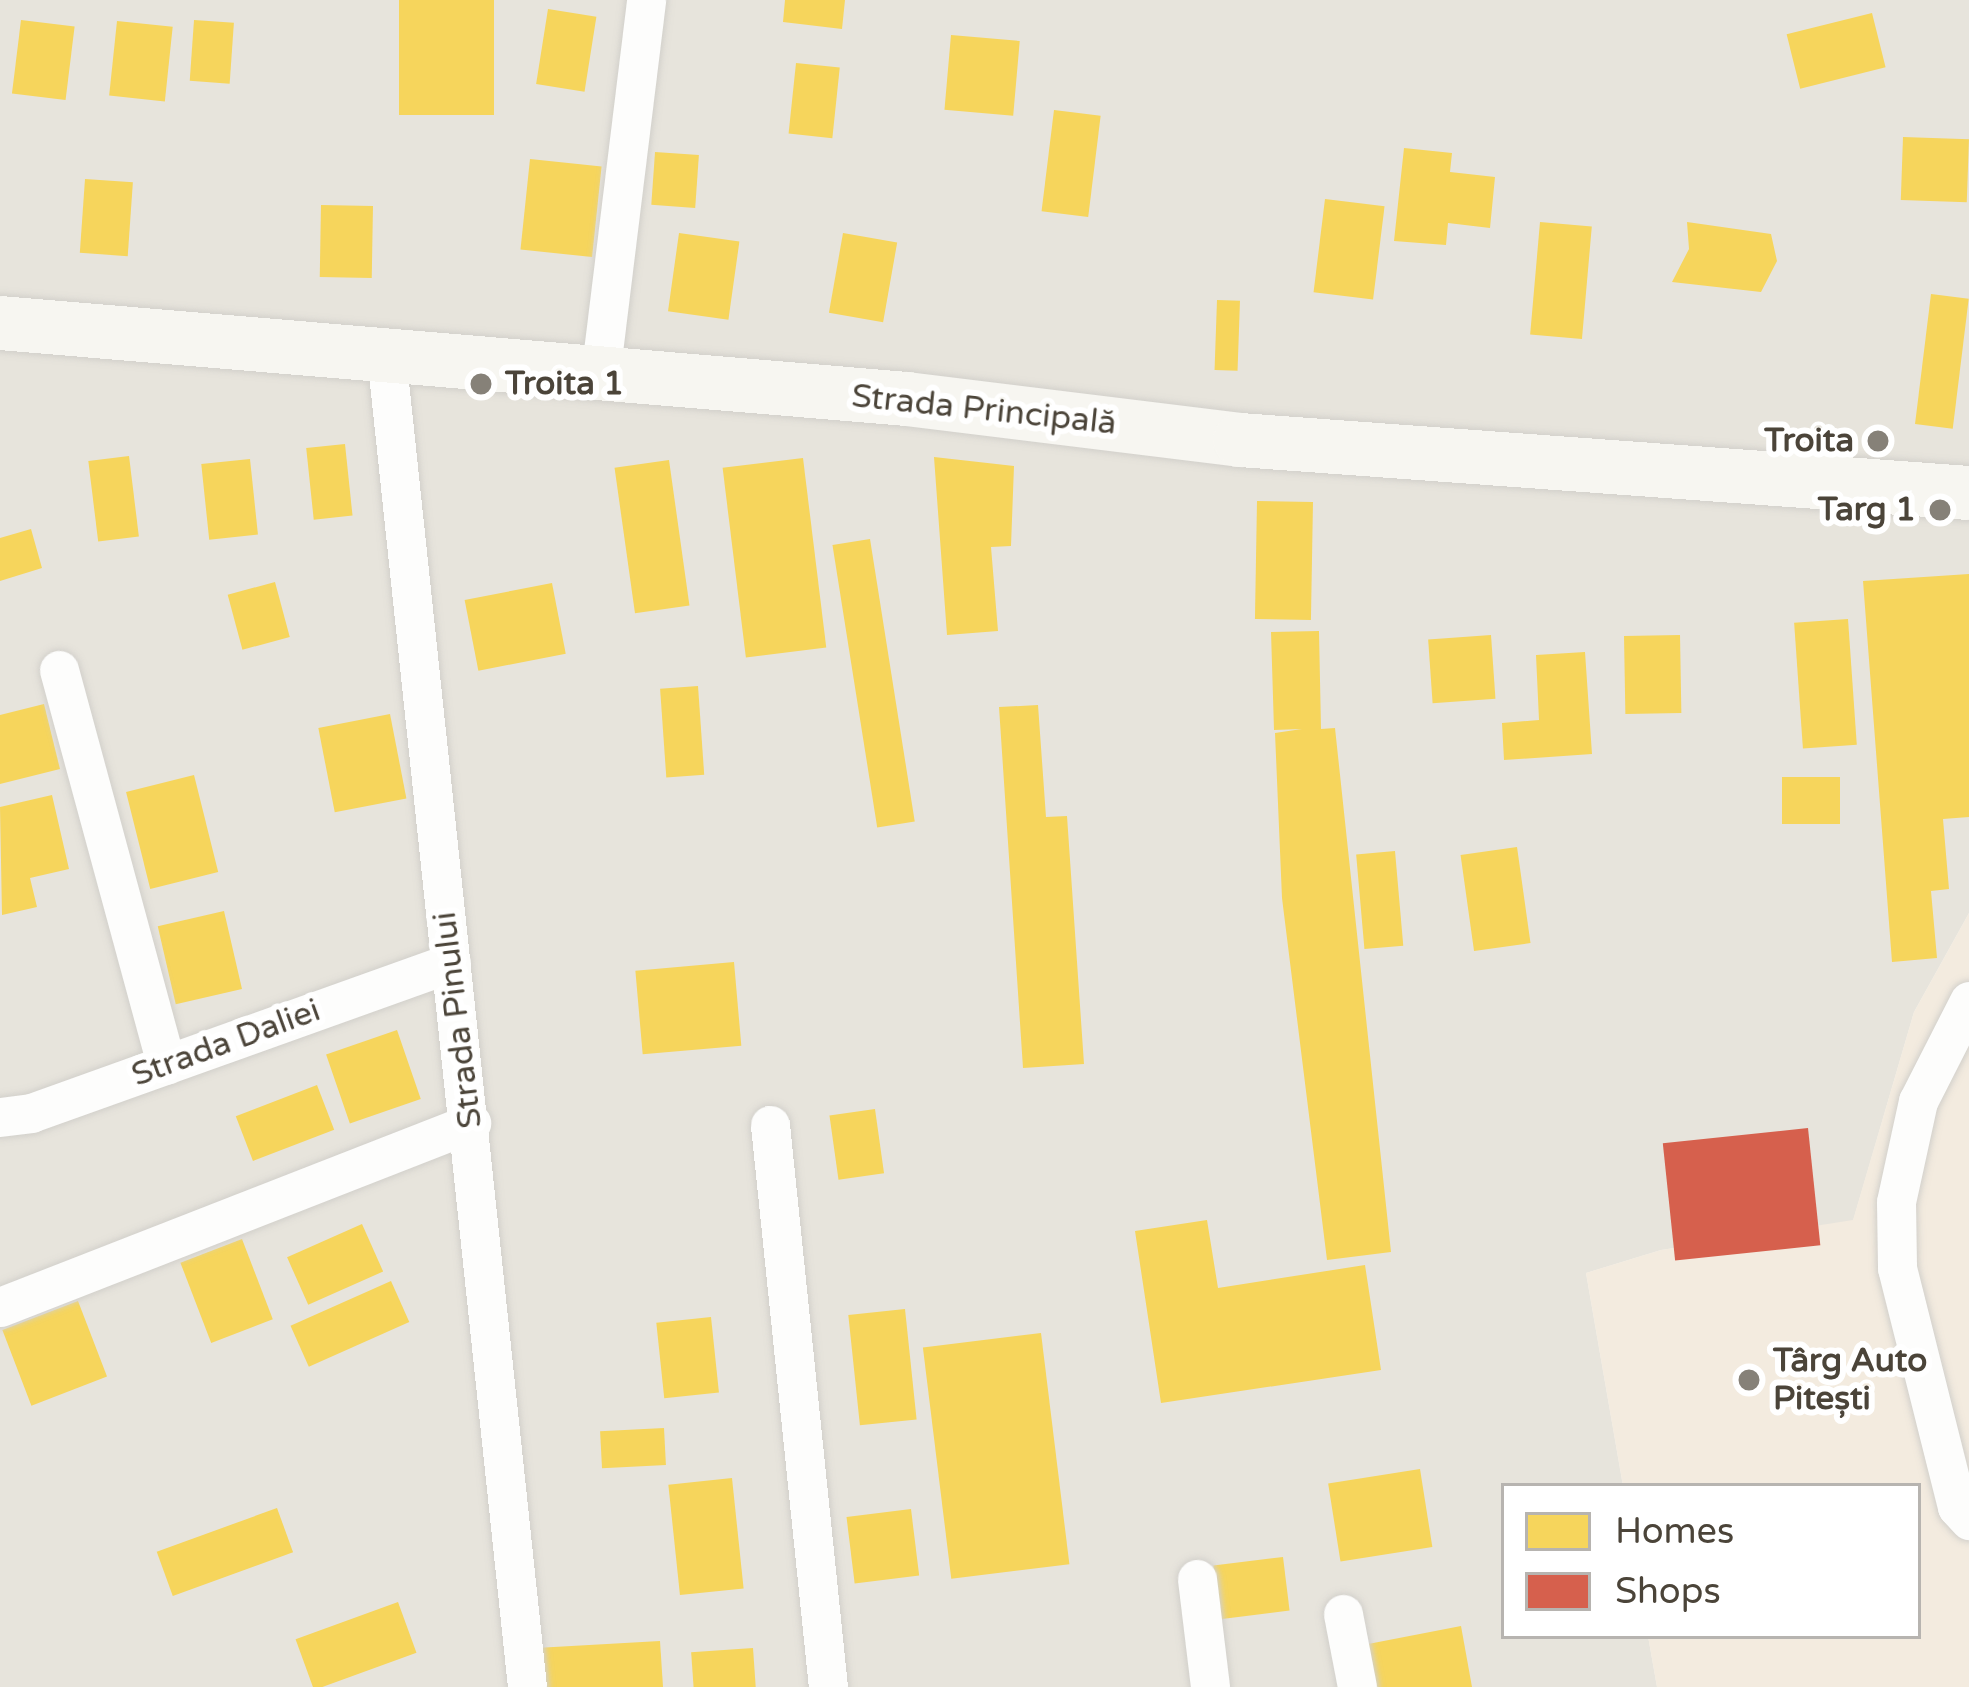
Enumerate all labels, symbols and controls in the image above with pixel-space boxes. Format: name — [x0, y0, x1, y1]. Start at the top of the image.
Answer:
place label: Troita 1 — [505, 364, 624, 404]
marker: Troita 1 — [468, 371, 494, 397]
street label: Strada Principală — [850, 376, 1118, 444]
place label: Troita — [1764, 421, 1854, 461]
marker: Troita — [1865, 428, 1891, 454]
place label: Targ 1 — [1818, 490, 1916, 530]
marker: Targ 1 — [1927, 497, 1953, 523]
street label: Strada Pinului — [425, 909, 491, 1131]
street label: Strada Daliei — [126, 991, 326, 1095]
place label: Târg Auto Pitești — [1773, 1341, 1927, 1419]
marker: Târg Auto Pitești — [1736, 1367, 1762, 1393]
legend — [1501, 1483, 1921, 1639]
text: Homes — [1615, 1510, 1734, 1553]
text: Shops — [1615, 1570, 1721, 1613]

